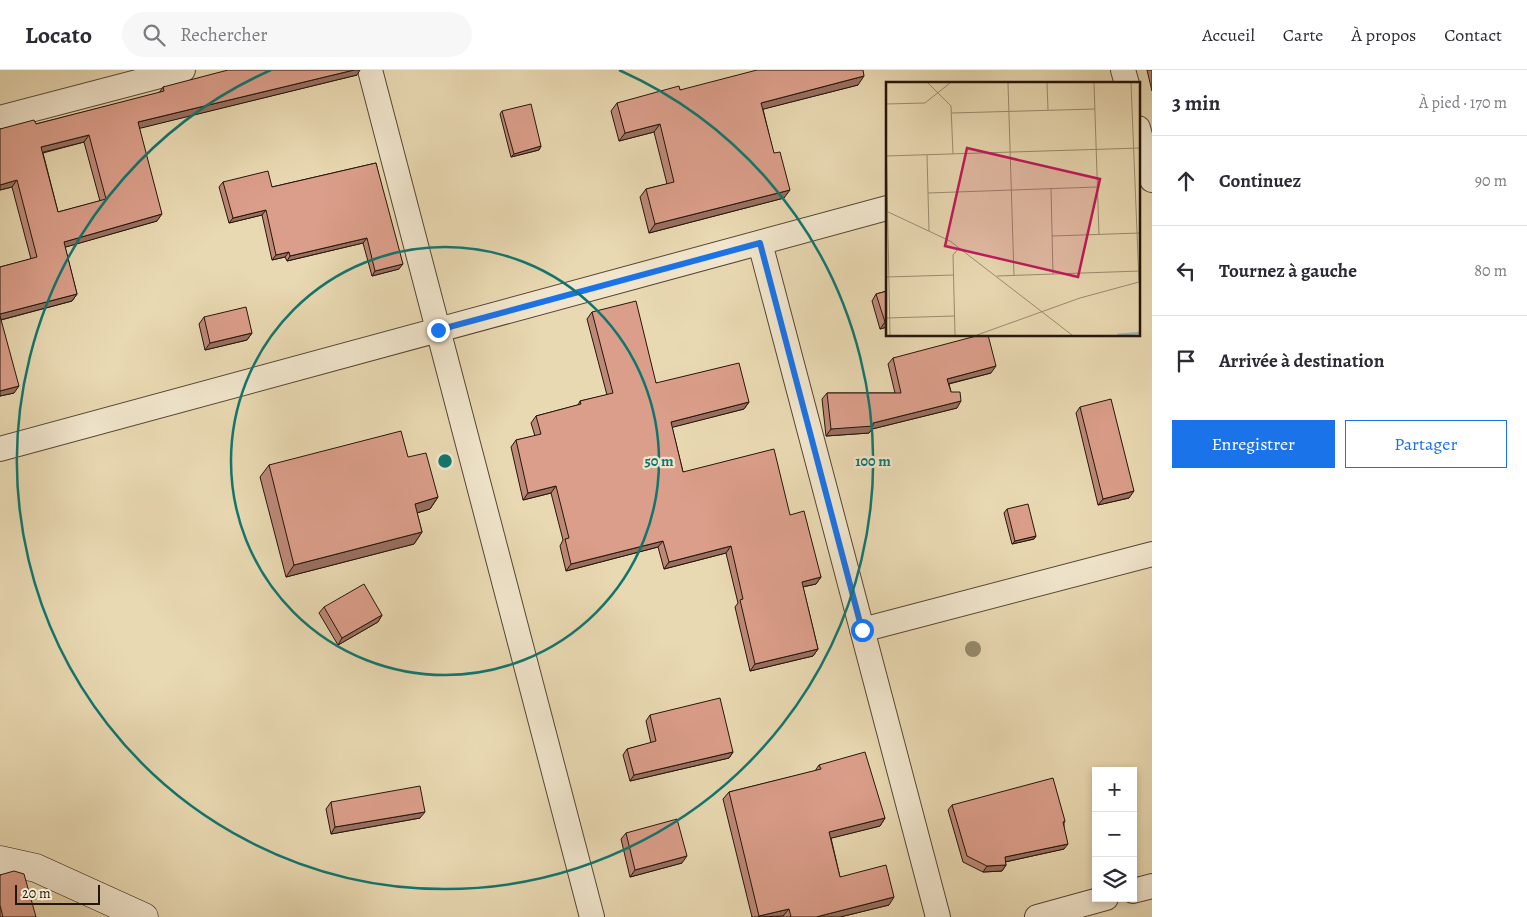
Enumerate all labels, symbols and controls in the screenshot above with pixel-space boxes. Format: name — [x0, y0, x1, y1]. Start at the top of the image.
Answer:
search box — [122, 12, 472, 57]
text: Locato — [25, 19, 92, 51]
icon: search — [140, 21, 168, 49]
text: Rechercher — [180, 22, 268, 48]
text: Accueil — [1202, 23, 1255, 47]
text: Carte — [1283, 23, 1323, 47]
text: À propos — [1351, 23, 1416, 47]
text: Contact — [1444, 23, 1502, 47]
inset map — [886, 82, 1140, 336]
text: 3 min — [1172, 89, 1220, 117]
text: À pied · 170 m — [1419, 92, 1507, 114]
icon: ahead — [1172, 167, 1200, 195]
text: Continuez — [1219, 168, 1301, 194]
text: 90 m — [1475, 170, 1507, 192]
icon: left — [1172, 257, 1200, 285]
text: Tournez à gauche — [1219, 258, 1357, 284]
text: 80 m — [1474, 260, 1507, 282]
route end — [427, 319, 450, 342]
icon: arrive — [1172, 347, 1200, 375]
text: Arrivée à destination — [1219, 348, 1384, 374]
button: Enregistrer — [1172, 420, 1335, 468]
button: Partager — [1345, 420, 1507, 468]
text: 50 m — [644, 451, 674, 471]
text: 100 m — [855, 451, 891, 471]
centre of rings — [436, 452, 454, 470]
route start — [851, 619, 874, 642]
map controls — [1092, 767, 1137, 902]
button: + — [1092, 767, 1137, 812]
button: − — [1092, 812, 1137, 857]
button: layers — [1092, 857, 1137, 902]
scale bar — [15, 882, 100, 905]
text: 20 m — [22, 884, 51, 903]

